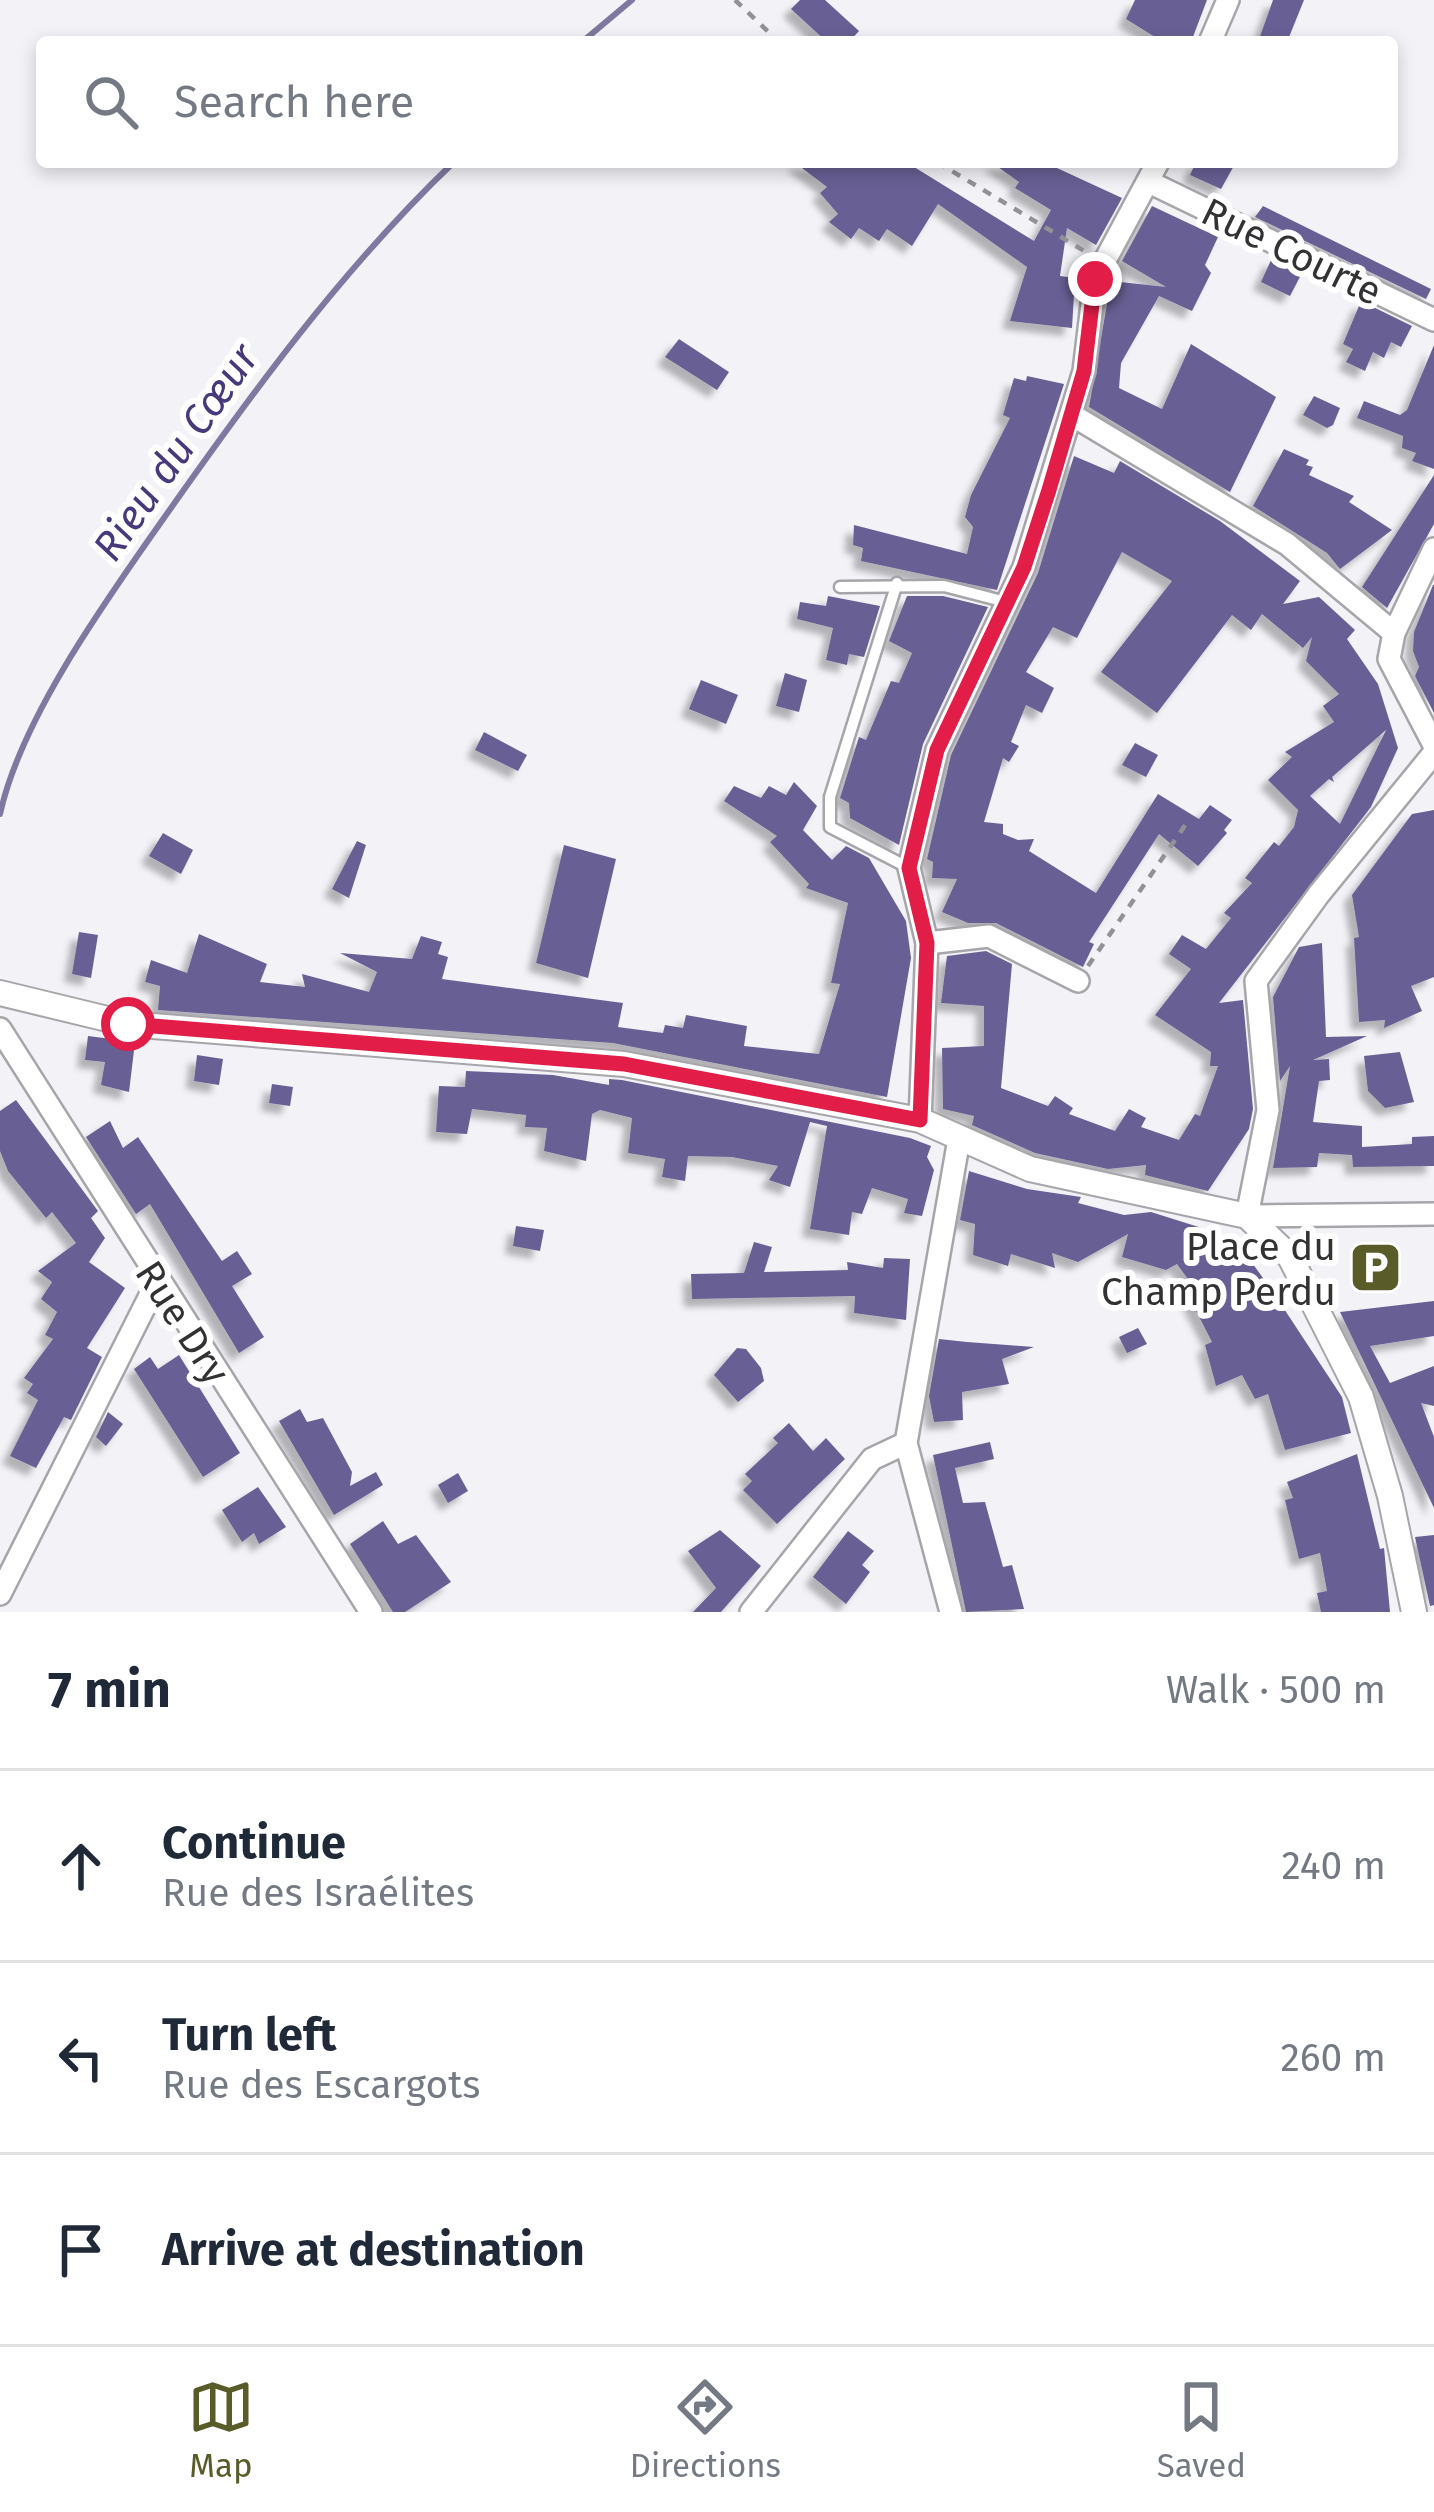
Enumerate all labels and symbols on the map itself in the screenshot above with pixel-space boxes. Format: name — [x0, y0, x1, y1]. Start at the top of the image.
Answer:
street label: Rue Courte — [1194, 189, 1389, 315]
route end — [1068, 252, 1122, 306]
water label: Rieu du Cœur — [83, 333, 270, 571]
route start — [101, 997, 155, 1051]
place label: Place du Champ Perdu — [1101, 1224, 1336, 1315]
parking icon: Place du Champ Perdu — [1347, 1240, 1403, 1296]
street label: Rue Dry — [125, 1252, 239, 1393]

